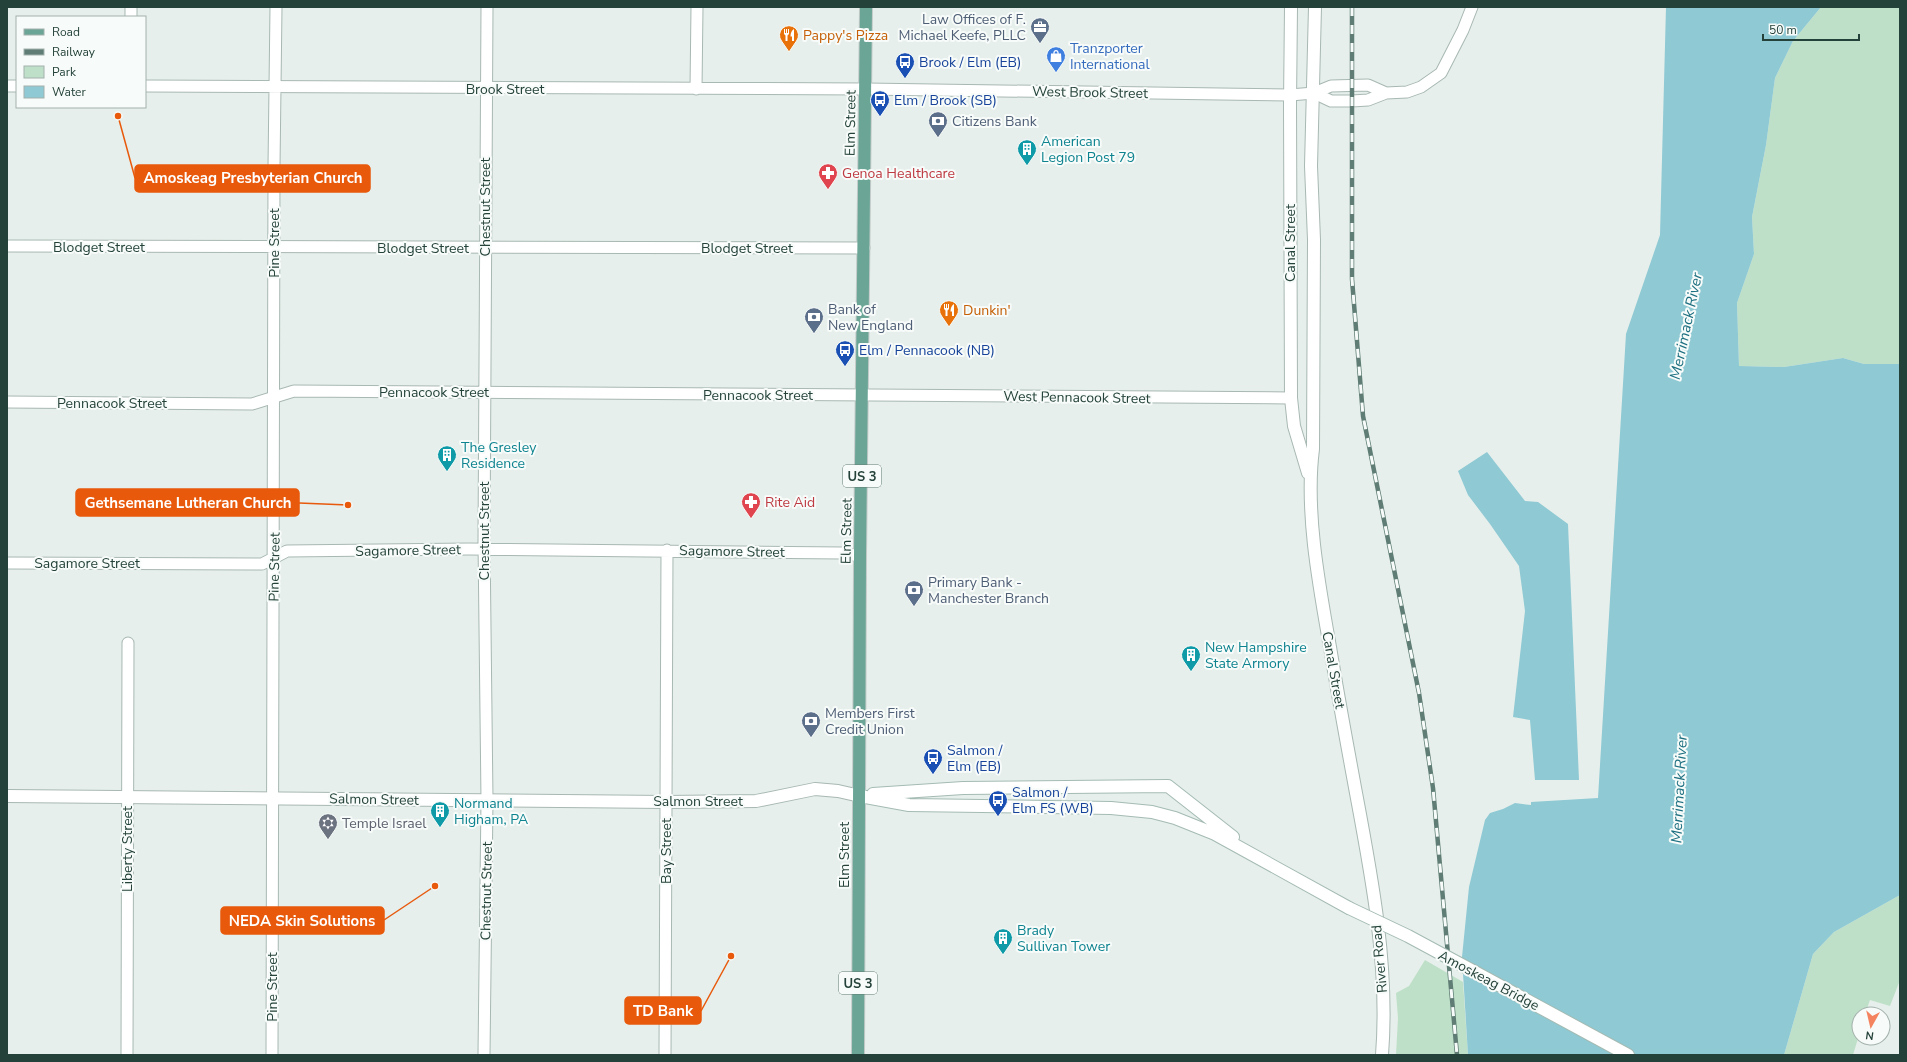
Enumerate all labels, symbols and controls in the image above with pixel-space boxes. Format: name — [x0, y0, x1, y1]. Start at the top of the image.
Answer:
place label: Law Offices of F. Michael Keefe, PLLC — [899, 10, 1026, 45]
legend — [16, 16, 146, 108]
office icon: Law Offices of F. Michael Keefe, PLLC — [1029, 16, 1051, 44]
scale bar — [1763, 16, 1859, 42]
text: 50 m — [1769, 22, 1797, 38]
text: Road — [52, 24, 80, 40]
restaurant icon: Pappy's Pizza — [778, 24, 800, 52]
place label: Pappy's Pizza — [803, 26, 888, 45]
place label: Tranzporter International — [1070, 39, 1151, 74]
text: Railway — [52, 44, 96, 60]
shop icon: Tranzporter International — [1045, 45, 1067, 73]
bus stop icon: Brook / Elm (EB) — [894, 51, 916, 79]
place label: Brook / Elm (EB) — [919, 53, 1022, 72]
text: Park — [52, 64, 77, 80]
street label: Brook Street — [466, 80, 544, 99]
street label: West Brook Street — [1032, 82, 1148, 103]
text: Water — [52, 84, 86, 100]
bus stop icon: Elm / Brook (SB) — [869, 89, 891, 117]
street label: Elm Street — [840, 90, 861, 156]
place label: Elm / Brook (SB) — [894, 91, 997, 110]
bank icon: Citizens Bank — [927, 110, 949, 138]
place label: Citizens Bank — [952, 112, 1038, 131]
place label: American Legion Post 79 — [1041, 132, 1135, 167]
building icon: American Legion Post 79 — [1016, 138, 1038, 166]
street label: Chestnut Street — [476, 157, 495, 256]
pharmacy icon: Genoa Healthcare — [817, 162, 839, 190]
place label: Genoa Healthcare — [842, 164, 955, 183]
callout: Amoskeag Presbyterian Church — [135, 165, 370, 192]
text: Amoskeag Presbyterian Church — [143, 168, 363, 188]
street label: Canal Street — [1281, 204, 1300, 282]
street label: Pine Street — [265, 208, 284, 278]
street label: Blodget Street — [53, 238, 145, 257]
street label: Blodget Street — [377, 239, 469, 258]
street label: Blodget Street — [701, 239, 793, 258]
water label: Merrimack River — [1665, 270, 1707, 381]
restaurant icon: Dunkin' — [938, 299, 960, 327]
place label: Bank of New England — [828, 300, 913, 335]
place label: Dunkin' — [963, 301, 1011, 320]
bank icon: Bank of New England — [803, 306, 825, 334]
bus stop icon: Elm / Pennacook (NB) — [834, 339, 856, 367]
place label: Elm / Pennacook (NB) — [859, 341, 995, 360]
street label: Pennacook Street — [379, 383, 489, 402]
street label: Pennacook Street — [703, 386, 813, 405]
street label: West Pennacook Street — [1003, 387, 1151, 408]
street label: Pennacook Street — [57, 394, 167, 413]
place label: The Gresley Residence — [461, 438, 537, 473]
building icon: The Gresley Residence — [436, 444, 458, 472]
road number: US 3 — [843, 465, 881, 487]
street label: Chestnut Street — [475, 481, 494, 580]
callout: Gethsemane Lutheran Church — [76, 489, 299, 516]
pharmacy icon: Rite Aid — [740, 491, 762, 519]
text: Gethsemane Lutheran Church — [84, 493, 292, 513]
place label: Rite Aid — [765, 493, 815, 512]
street label: Elm Street — [836, 498, 857, 564]
street label: Pine Street — [264, 532, 285, 602]
street label: Sagamore Street — [355, 540, 461, 561]
street label: Sagamore Street — [679, 541, 785, 562]
street label: Sagamore Street — [34, 554, 140, 573]
place label: Primary Bank - Manchester Branch — [928, 573, 1049, 608]
bank icon: Primary Bank - Manchester Branch — [903, 579, 925, 607]
street label: Canal Street — [1317, 630, 1350, 710]
place label: New Hampshire State Armory — [1205, 638, 1307, 673]
building icon: New Hampshire State Armory — [1180, 644, 1202, 672]
place label: Members First Credit Union — [825, 704, 915, 739]
bank icon: Members First Credit Union — [800, 710, 822, 738]
water label: Merrimack River — [1666, 734, 1692, 844]
place label: Salmon / Elm (EB) — [947, 741, 1003, 776]
bus stop icon: Salmon / Elm (EB) — [922, 747, 944, 775]
place label: Salmon / Elm FS (WB) — [1012, 783, 1094, 818]
street label: Salmon Street — [329, 789, 419, 810]
bus stop icon: Salmon / Elm FS (WB) — [987, 789, 1009, 817]
street label: Salmon Street — [653, 792, 743, 811]
place label: Normand Higham, PA — [454, 794, 528, 829]
building icon: Normand Higham, PA — [429, 800, 451, 828]
street label: Liberty Street — [118, 806, 137, 892]
synagogue icon: Temple Israel — [317, 812, 339, 840]
place label: Temple Israel — [342, 814, 427, 833]
street label: Bay Street — [657, 818, 676, 884]
street label: Elm Street — [835, 822, 854, 888]
street label: Chestnut Street — [476, 841, 497, 941]
callout: NEDA Skin Solutions — [221, 907, 384, 934]
text: NEDA Skin Solutions — [229, 911, 375, 931]
place label: Brady Sullivan Tower — [1017, 921, 1110, 956]
street label: River Road — [1367, 924, 1392, 994]
building icon: Brady Sullivan Tower — [992, 927, 1014, 955]
street label: Amoskeag Bridge — [1435, 946, 1543, 1015]
street label: Pine Street — [263, 952, 282, 1022]
road number: US 3 — [839, 972, 877, 994]
callout: TD Bank — [625, 997, 701, 1024]
text: TD Bank — [633, 1001, 694, 1021]
north arrow — [1851, 1006, 1891, 1046]
text: N — [1865, 1027, 1875, 1043]

